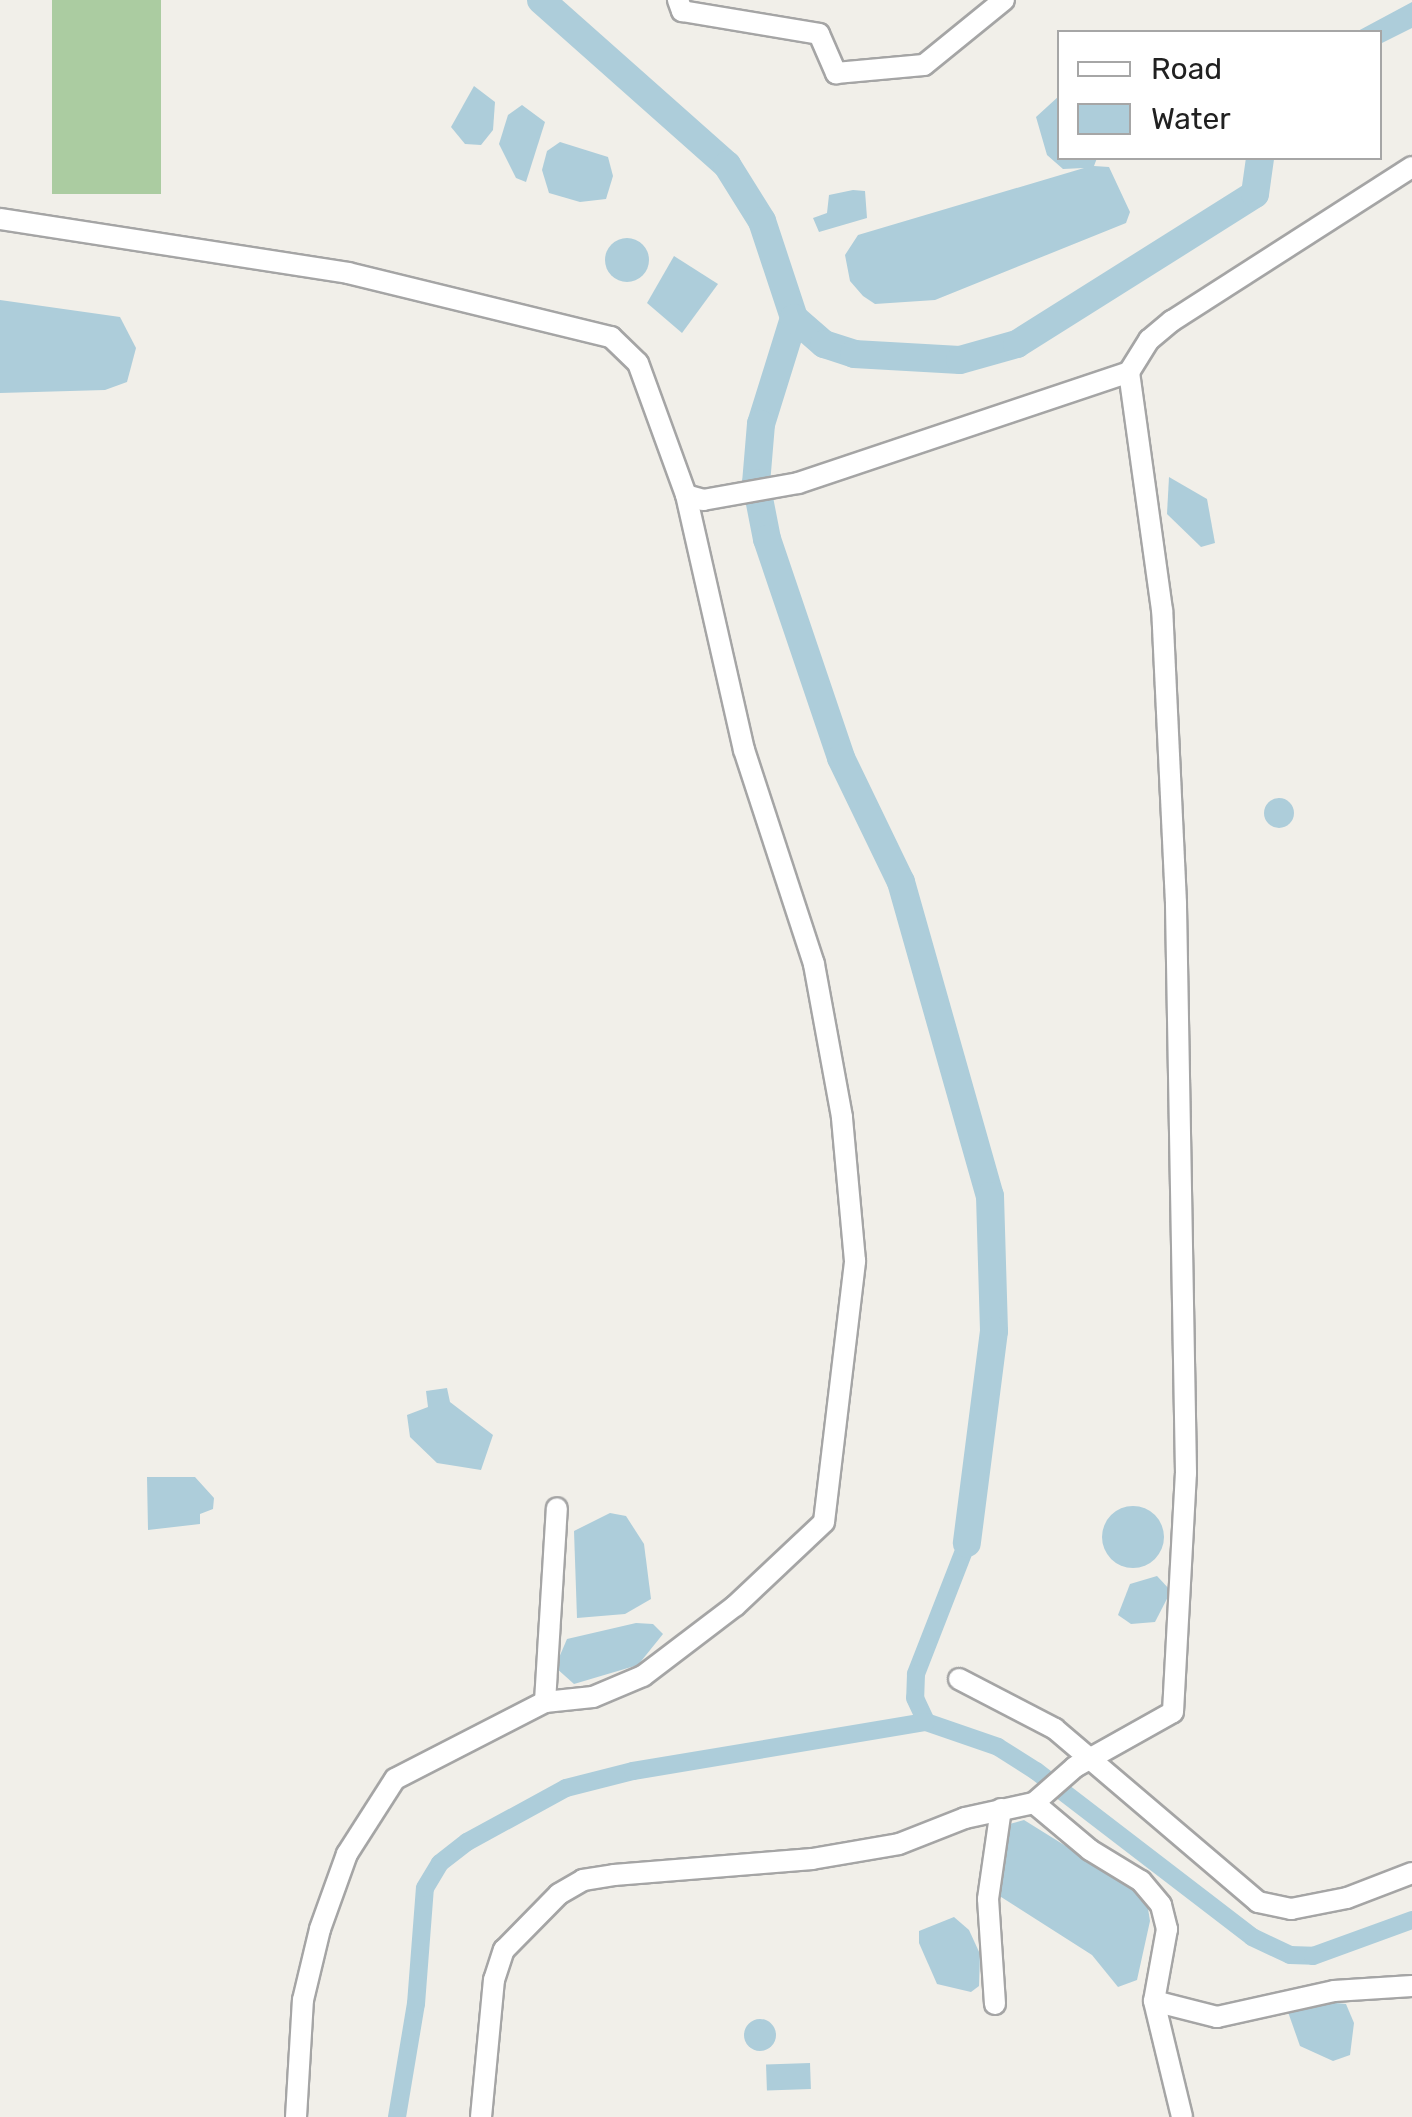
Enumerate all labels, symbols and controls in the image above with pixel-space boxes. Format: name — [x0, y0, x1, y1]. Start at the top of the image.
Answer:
legend — [1057, 30, 1382, 160]
text: Road — [1151, 51, 1222, 87]
text: Water — [1151, 101, 1231, 137]

